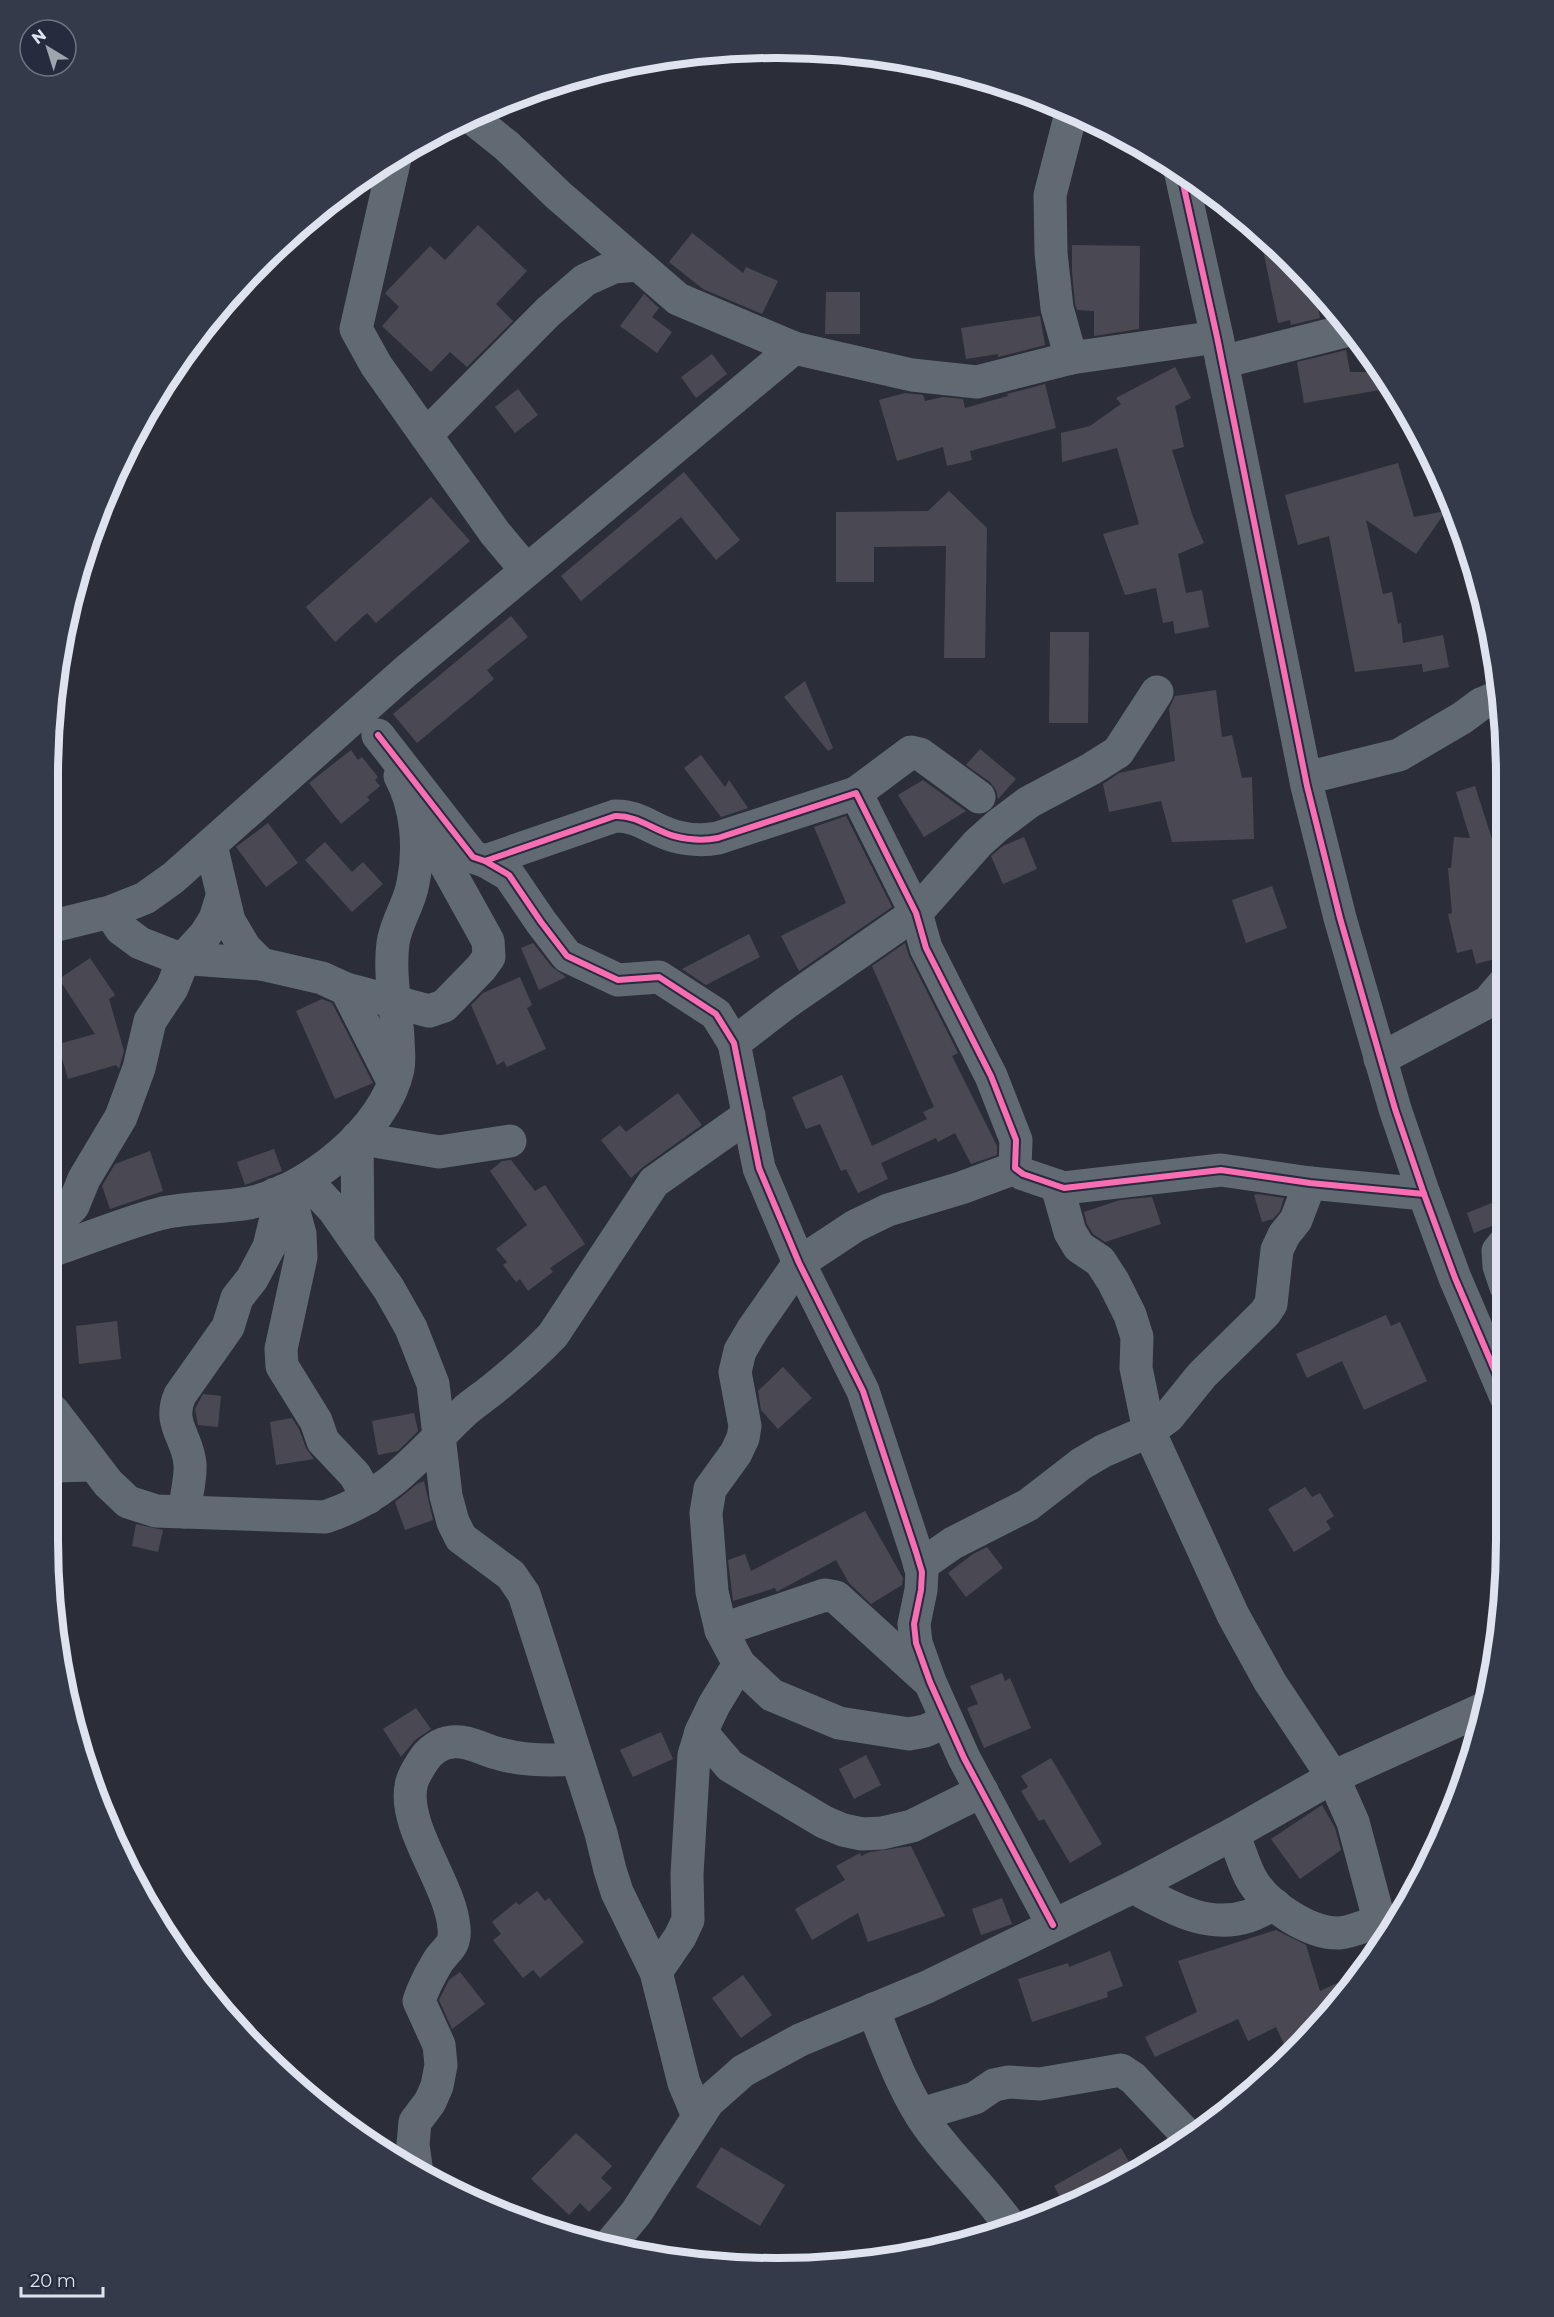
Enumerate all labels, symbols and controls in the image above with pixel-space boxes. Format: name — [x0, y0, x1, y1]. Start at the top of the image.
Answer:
north arrow — [18, 18, 78, 78]
text: N — [28, 25, 50, 48]
scale bar — [21, 2260, 104, 2298]
text: 20 m — [30, 2270, 76, 2292]

